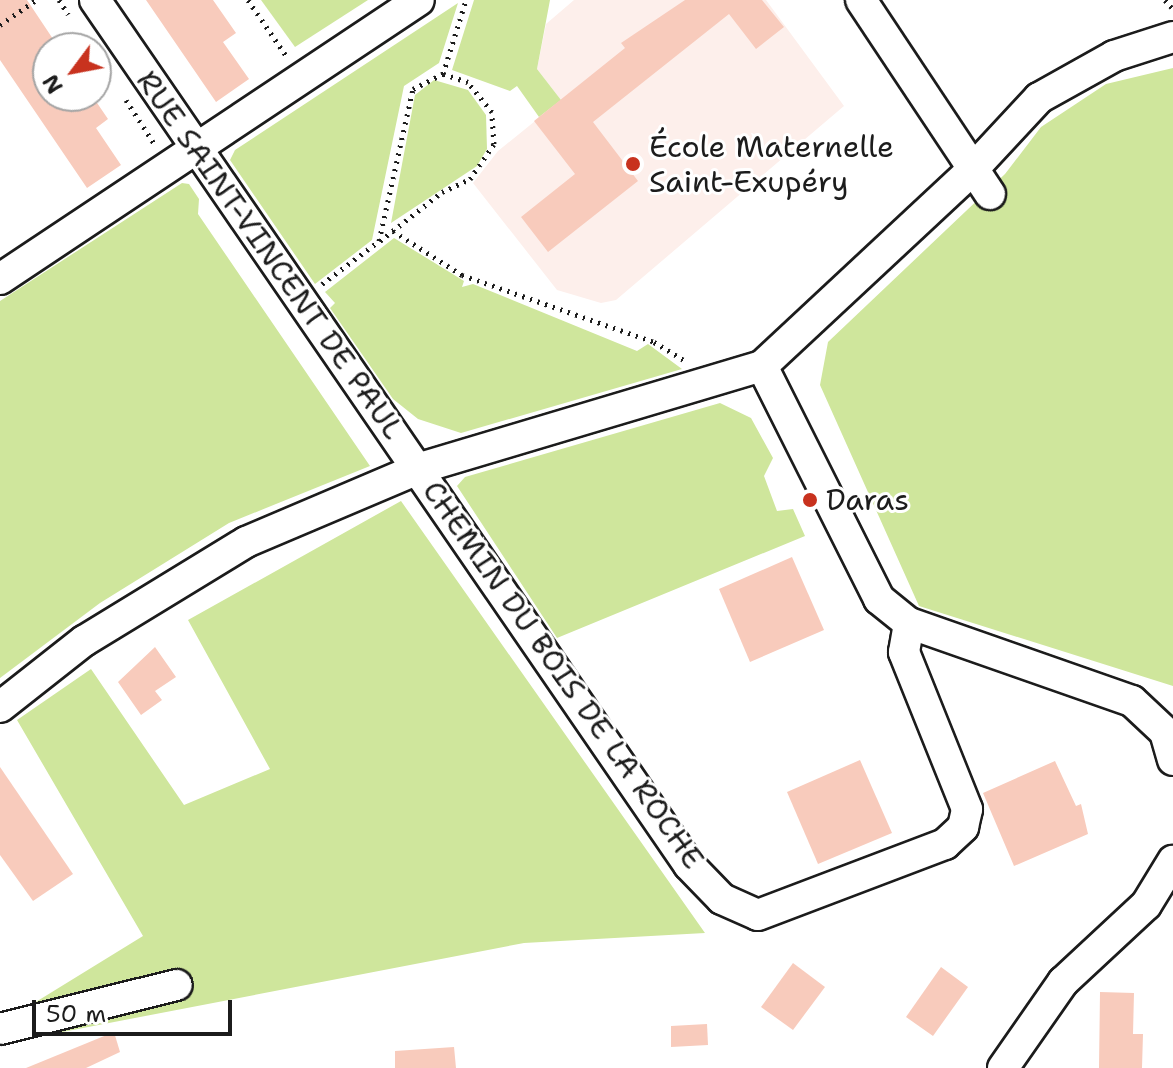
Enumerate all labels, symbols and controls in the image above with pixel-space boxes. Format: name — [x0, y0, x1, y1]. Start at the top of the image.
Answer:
north arrow — [32, 32, 112, 112]
street label: RUE SAINT-VINCENT DE PAUL — [129, 64, 411, 446]
text: N — [36, 69, 70, 99]
place label: École Maternelle Saint-Exupéry — [649, 129, 894, 200]
marker: École Maternelle Saint-Exupéry — [624, 155, 642, 173]
street label: CHEMIN DU BOIS DE LA ROCHE — [415, 474, 711, 876]
place label: Daras — [826, 482, 909, 518]
marker: Daras — [801, 491, 819, 509]
scale bar — [36, 984, 236, 1034]
text: 50 m — [46, 998, 106, 1030]

